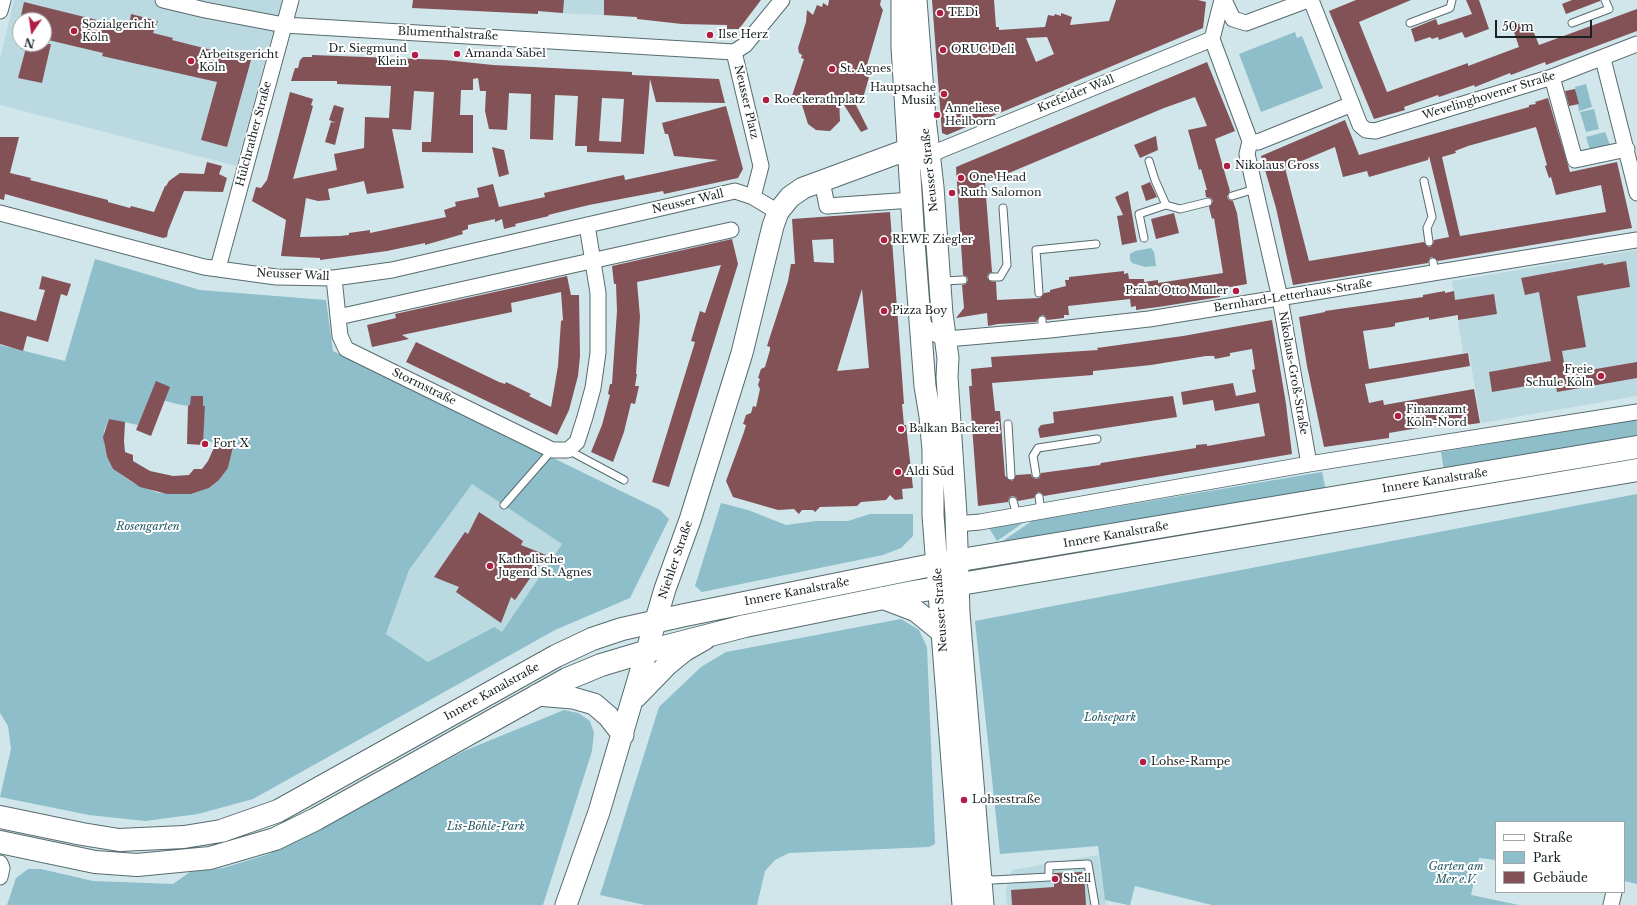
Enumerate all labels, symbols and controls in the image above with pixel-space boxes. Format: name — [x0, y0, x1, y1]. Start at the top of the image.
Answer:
place label: TEDi — [948, 6, 978, 20]
marker: TEDi — [935, 8, 945, 18]
north arrow — [12, 12, 52, 52]
scale bar — [1497, 12, 1594, 38]
place label: Sozialgericht Köln — [82, 18, 155, 44]
text: 50 m — [1502, 19, 1534, 34]
street label: Blumenthalstraße — [397, 25, 499, 43]
marker: Sozialgericht Köln — [69, 26, 79, 36]
place label: Ilse Herz — [718, 28, 768, 42]
marker: Ilse Herz — [705, 30, 715, 40]
text: N — [23, 35, 36, 51]
place label: Dr. Siegmund Klein — [328, 42, 407, 68]
place label: ORUC Deli — [951, 43, 1014, 57]
marker: ORUC Deli — [938, 45, 948, 55]
place label: Amanda Sabel — [465, 47, 546, 61]
place label: Arbeitsgericht Köln — [199, 48, 279, 74]
marker: Amanda Sabel — [452, 49, 462, 59]
marker: Dr. Siegmund Klein — [410, 50, 420, 60]
marker: Arbeitsgericht Köln — [186, 56, 196, 66]
place label: St. Agnes — [840, 62, 891, 76]
street label: Neusser Platz — [731, 64, 761, 140]
marker: St. Agnes — [827, 64, 837, 74]
street label: Wevelinghovener Straße — [1421, 69, 1557, 123]
street label: Krefelder Wall — [1036, 73, 1116, 115]
street label: Hülchrather Straße — [234, 80, 274, 188]
place label: Hauptsache Musik — [870, 81, 936, 107]
marker: Hauptsache Musik — [939, 89, 949, 99]
place label: Roeckerathplatz — [774, 93, 865, 107]
marker: Roeckerathplatz — [761, 95, 771, 105]
place label: Anneliese Heilborn — [945, 102, 1000, 128]
marker: Anneliese Heilborn — [932, 110, 942, 120]
street label: Neusser Straße — [919, 127, 941, 213]
place label: Nikolaus Gross — [1235, 159, 1319, 173]
marker: Nikolaus Gross — [1222, 161, 1232, 171]
place label: One Head — [969, 171, 1026, 185]
marker: One Head — [956, 173, 966, 183]
place label: Ruth Salomon — [960, 186, 1041, 200]
street label: Neusser Wall — [651, 187, 725, 217]
marker: Ruth Salomon — [947, 188, 957, 198]
place label: REWE Ziegler — [892, 233, 973, 247]
marker: REWE Ziegler — [879, 235, 889, 245]
street label: Neusser Wall — [256, 266, 330, 284]
street label: Bernhard-Letterhaus-Straße — [1213, 277, 1373, 315]
place label: Prälat Otto Müller — [1125, 284, 1228, 298]
marker: Prälat Otto Müller — [1231, 286, 1241, 296]
place label: Pizza Boy — [892, 304, 947, 318]
marker: Pizza Boy — [879, 306, 889, 316]
street label: Nikolaus-Groß-Straße — [1276, 310, 1310, 436]
place label: Freie Schule Köln — [1525, 363, 1593, 389]
street label: Stormstraße — [390, 366, 458, 408]
marker: Freie Schule Köln — [1596, 371, 1606, 381]
place label: Finanzamt Köln-Nord — [1406, 403, 1467, 429]
marker: Finanzamt Köln-Nord — [1393, 411, 1403, 421]
place label: Balkan Bäckerei — [909, 422, 999, 436]
marker: Balkan Bäckerei — [896, 424, 906, 434]
place label: Fort X — [213, 437, 249, 451]
marker: Fort X — [200, 439, 210, 449]
place label: Aldi Süd — [906, 465, 954, 479]
street label: Innere Kanalstraße — [1381, 466, 1489, 496]
marker: Aldi Süd — [893, 467, 903, 477]
street label: Niehler Straße — [656, 519, 696, 601]
street label: Innere Kanalstraße — [1062, 519, 1170, 551]
park label: Rosengarten — [116, 520, 180, 534]
place label: Katholische Jugend St. Agnes — [498, 553, 592, 579]
marker: Katholische Jugend St. Agnes — [485, 561, 495, 571]
street label: Neusser Straße — [931, 567, 951, 653]
street label: Innere Kanalstraße — [743, 575, 851, 609]
street label: Innere Kanalstraße — [442, 660, 542, 724]
park label: Lohsepark — [1084, 711, 1136, 725]
place label: Lohse-Rampe — [1151, 755, 1230, 769]
marker: Lohse-Rampe — [1138, 757, 1148, 767]
place label: Lohsestraße — [972, 793, 1040, 807]
marker: Lohsestraße — [959, 795, 969, 805]
park label: Lis-Böhle-Park — [447, 820, 525, 834]
legend — [1495, 821, 1625, 893]
text: Straße — [1533, 830, 1573, 845]
text: Park — [1533, 850, 1561, 865]
park label: Garten am Mer e.V. — [1428, 860, 1484, 886]
text: Gebäude — [1533, 870, 1588, 885]
place label: Shell — [1063, 872, 1091, 886]
marker: Shell — [1050, 874, 1060, 884]

